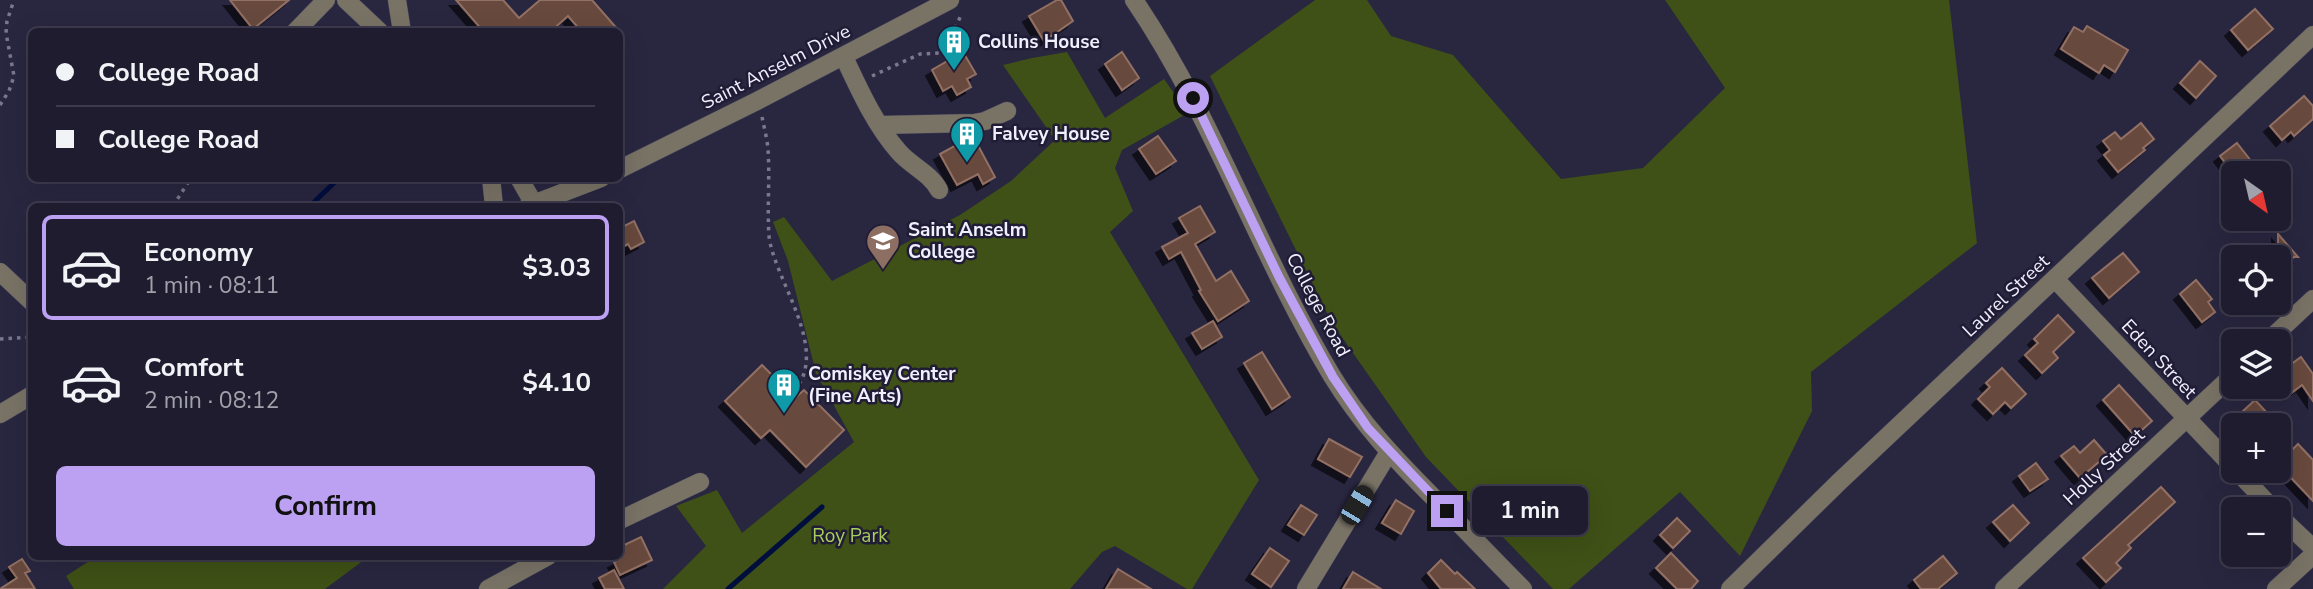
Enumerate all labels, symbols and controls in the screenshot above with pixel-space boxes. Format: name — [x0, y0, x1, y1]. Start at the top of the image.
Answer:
street label: Saint Anselm Drive — [697, 18, 855, 116]
building icon: Collins House — [935, 23, 973, 72]
place label: Collins House — [978, 29, 1100, 55]
text: College Road — [98, 55, 259, 90]
route start — [1177, 82, 1209, 114]
building icon: Falvey House — [948, 115, 986, 164]
place label: Falvey House — [992, 121, 1110, 147]
text: College Road — [98, 122, 259, 157]
north arrow — [2221, 161, 2291, 231]
map controls — [2221, 161, 2291, 567]
place label: Saint Anselm College — [908, 217, 1026, 265]
school or university icon: Saint Anselm College — [864, 222, 902, 271]
text: Economy — [144, 235, 253, 270]
icon: car — [60, 236, 123, 299]
button: locate — [2221, 245, 2291, 315]
street label: College Road — [1280, 248, 1356, 362]
street label: Laurel Street — [1957, 249, 2055, 343]
text: $3.03 — [522, 250, 591, 285]
text: 1 min · 08:11 — [144, 270, 279, 301]
street label: Eden Street — [2115, 314, 2203, 405]
button: layers — [2221, 329, 2291, 399]
text: Comfort — [144, 350, 244, 385]
icon: car — [60, 351, 123, 414]
place label: Comiskey Center (Fine Arts) — [808, 361, 956, 409]
text: $4.10 — [522, 365, 591, 400]
building icon: Comiskey Center (Fine Arts) — [765, 366, 803, 415]
text: 2 min · 08:12 — [144, 385, 279, 416]
button: + — [2221, 413, 2291, 483]
street label: Holly Street — [2058, 422, 2151, 511]
button: Confirm — [56, 466, 595, 546]
car — [1338, 482, 1377, 528]
callout: 1 min — [1472, 486, 1587, 536]
route end — [1431, 495, 1463, 527]
text: 1 min — [1500, 495, 1560, 526]
button: − — [2221, 497, 2291, 567]
park label: Roy Park — [812, 523, 888, 549]

